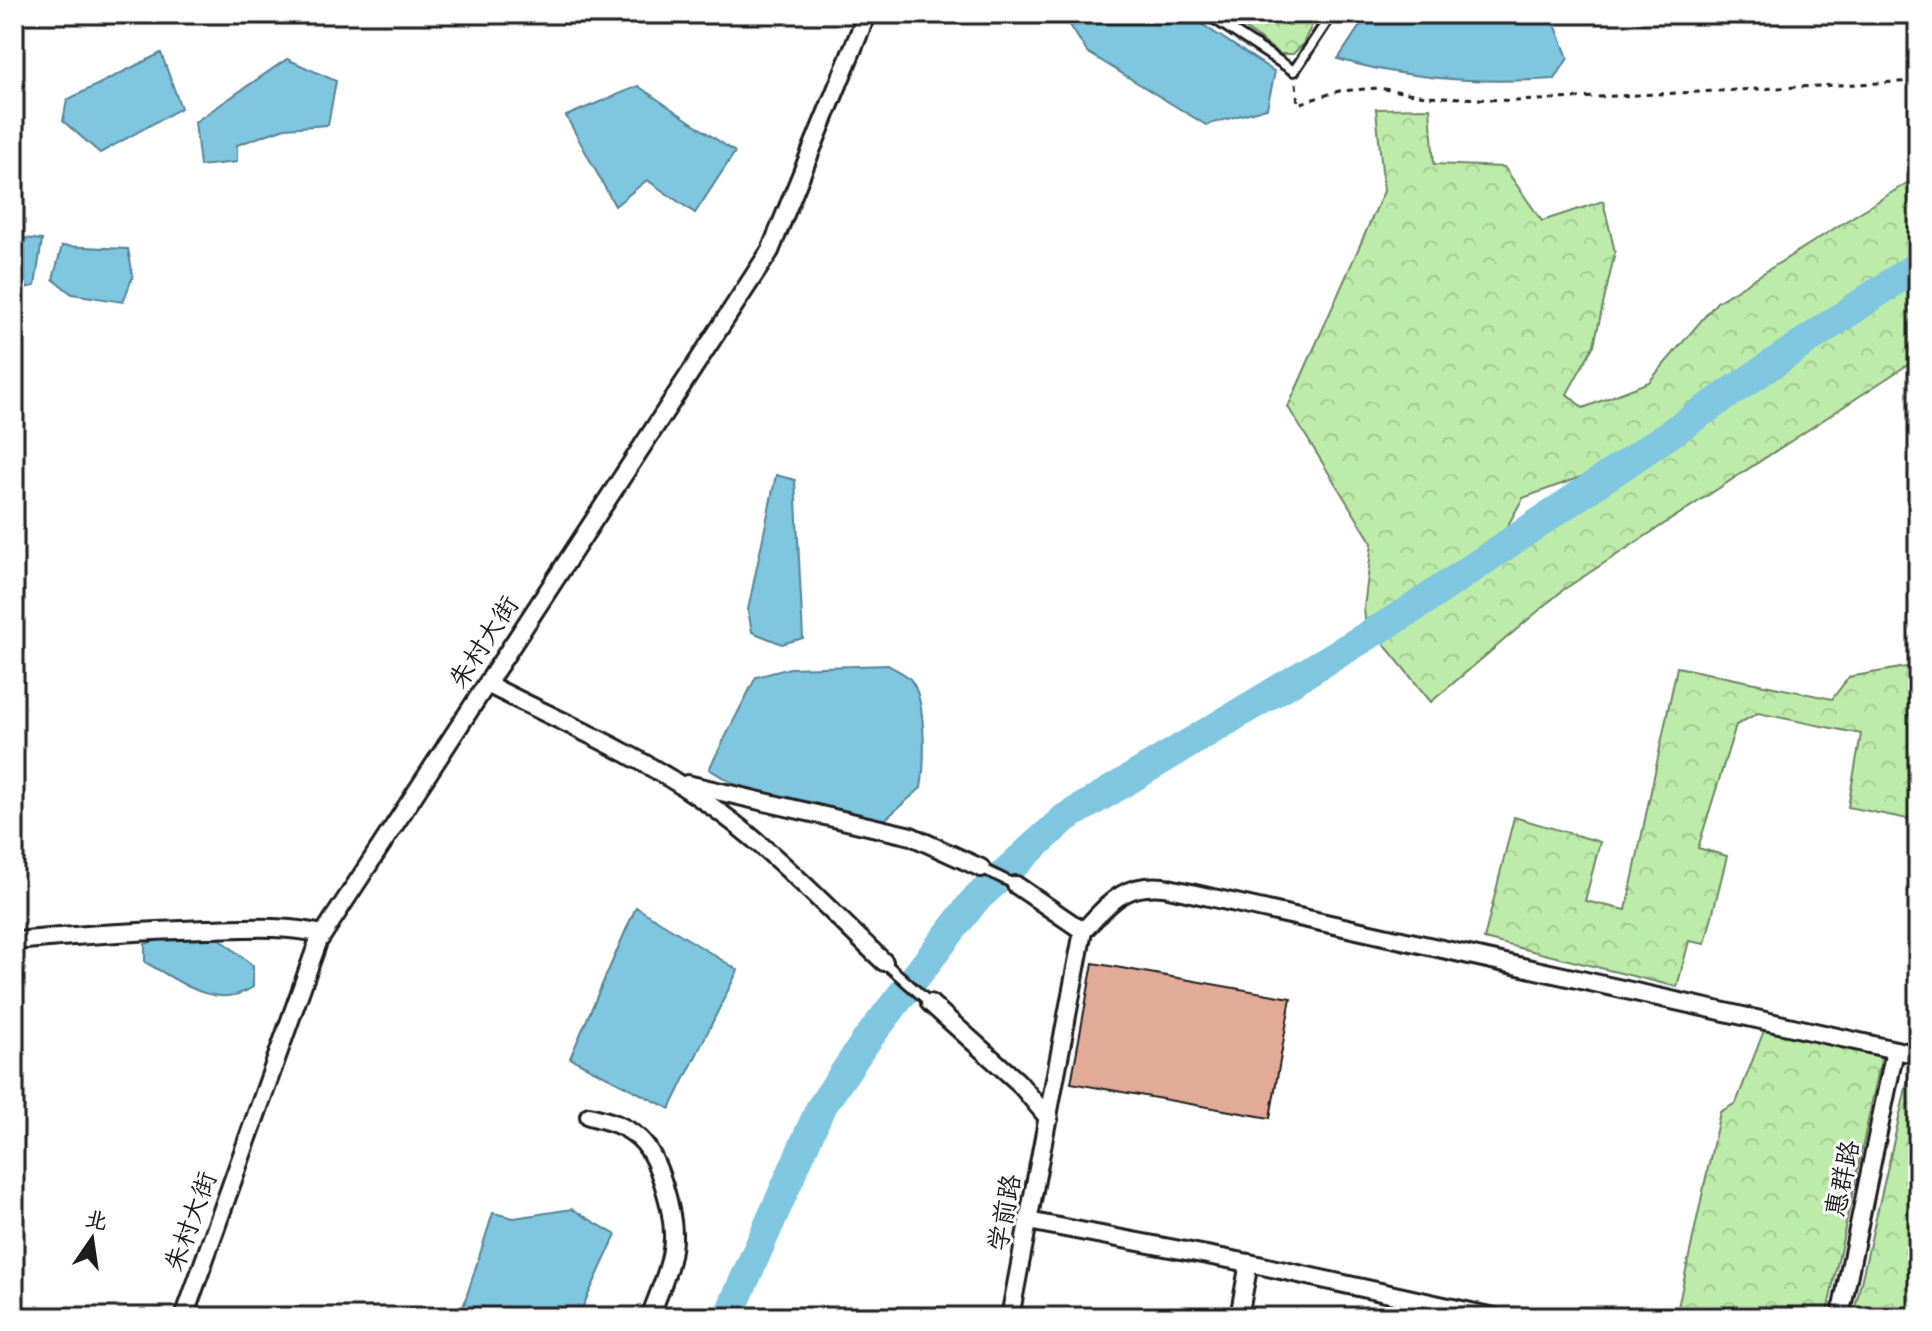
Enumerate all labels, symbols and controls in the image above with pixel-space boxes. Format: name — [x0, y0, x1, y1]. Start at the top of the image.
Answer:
street label: 朱村大街 — [439, 588, 531, 698]
street label: 惠群路 — [1815, 1136, 1873, 1222]
street label: 朱村大街 — [154, 1166, 230, 1278]
street label: 学前路 — [978, 1171, 1034, 1255]
north arrow — [52, 1199, 132, 1279]
text: 北 — [81, 1202, 111, 1241]

